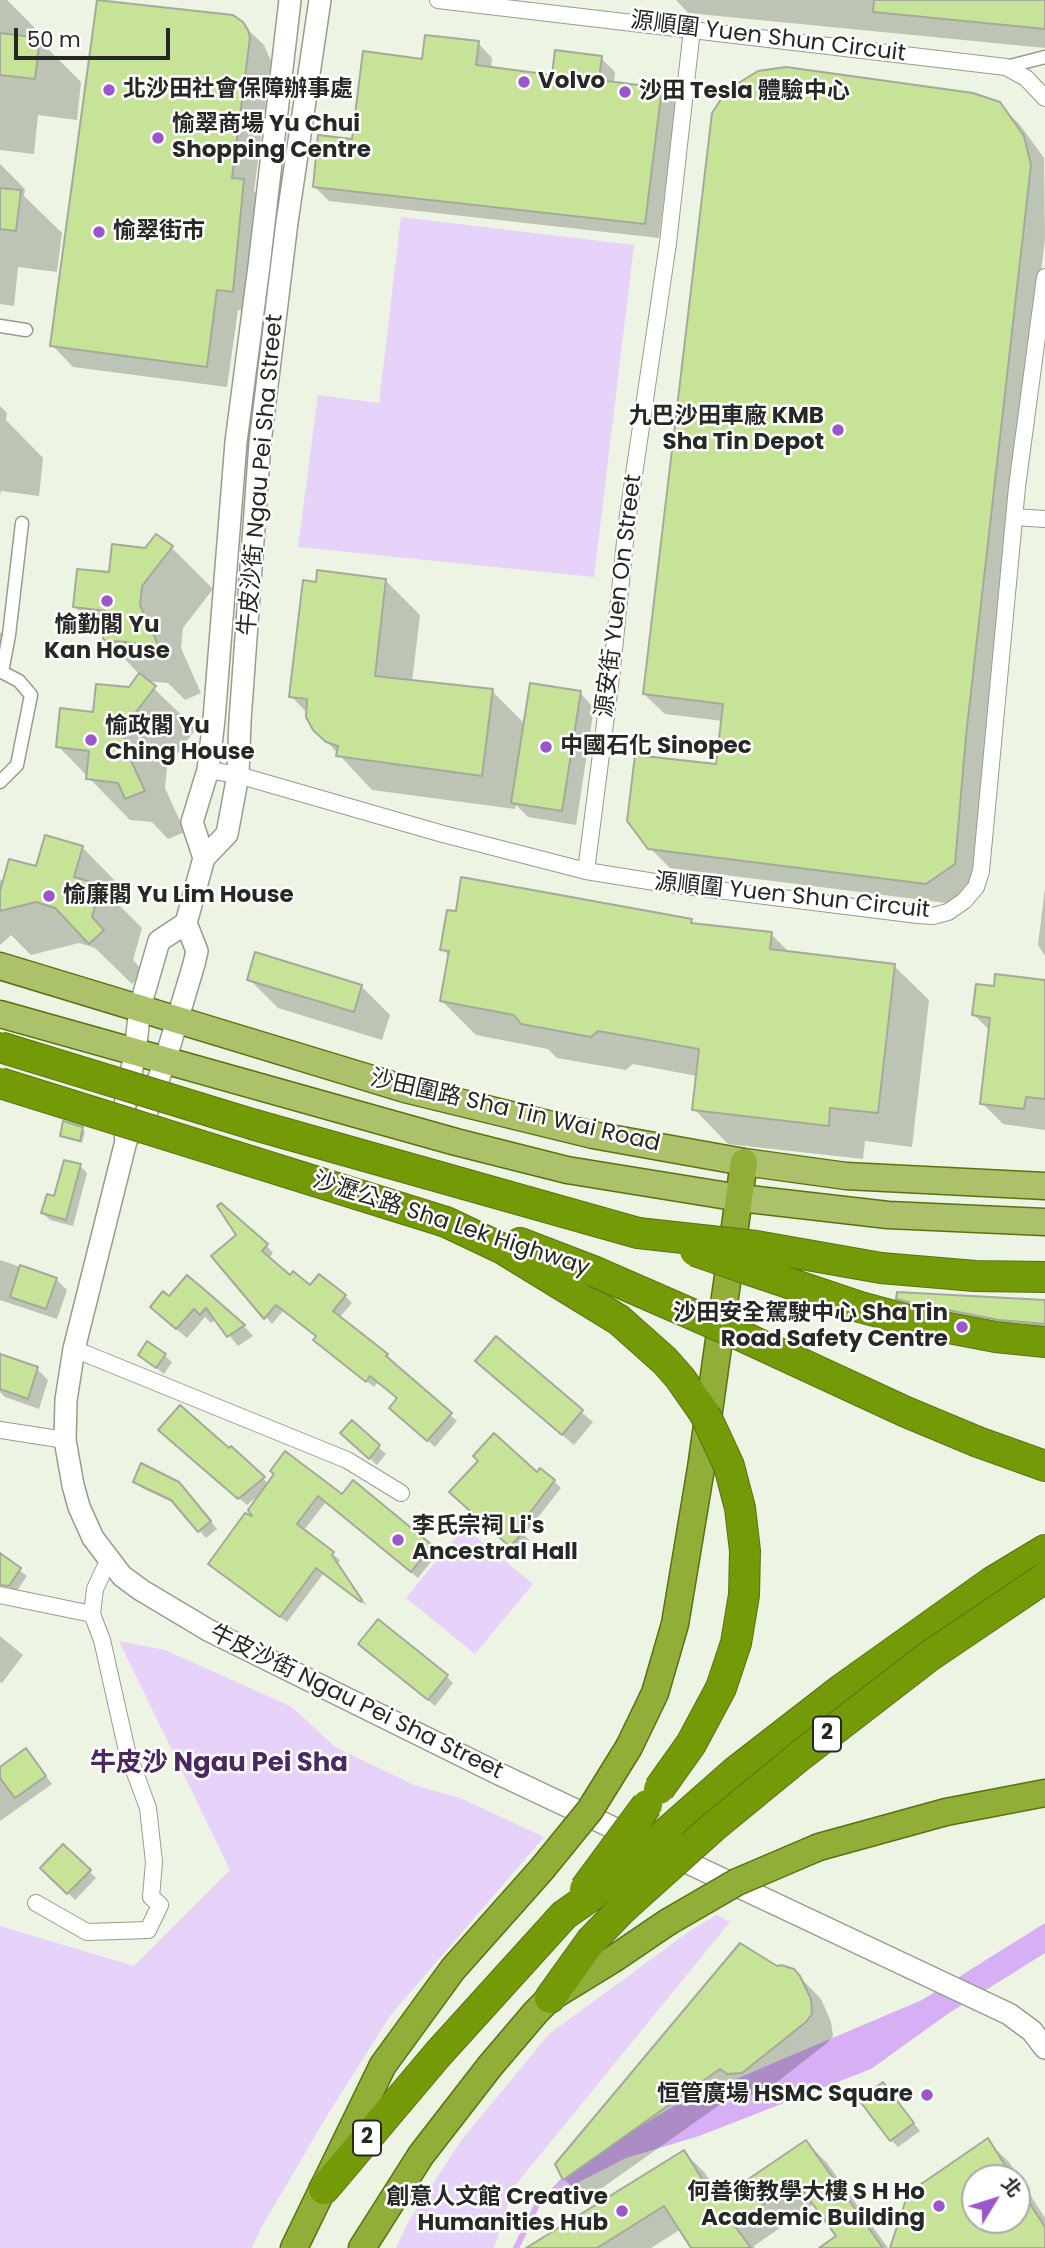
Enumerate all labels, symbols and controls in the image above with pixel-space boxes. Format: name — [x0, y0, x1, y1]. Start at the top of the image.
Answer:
street label: 源順圍 Yuen Shun Circuit — [629, 7, 907, 69]
scale bar — [18, 14, 173, 58]
text: 50 m — [27, 25, 81, 54]
place label: Volvo — [538, 68, 605, 96]
marker: Volvo — [516, 74, 532, 90]
place label: 北沙田社會保障辦事處 — [123, 76, 353, 104]
place label: 沙田 Tesla 體驗中心 — [639, 78, 850, 106]
marker: 北沙田社會保障辦事處 — [101, 82, 117, 98]
marker: 沙田 Tesla 體驗中心 — [617, 84, 633, 100]
place label: 愉翠商場 Yu Chui Shopping Centre — [172, 111, 371, 165]
marker: 愉翠商場 Yu Chui Shopping Centre — [150, 130, 166, 146]
place label: 愉翠街市 — [113, 218, 205, 246]
marker: 愉翠街市 — [91, 224, 107, 240]
street label: 牛皮沙街 Ngau Pei Sha Street — [234, 313, 290, 637]
place label: 九巴沙田車廠 KMB Sha Tin Depot — [629, 403, 824, 457]
marker: 九巴沙田車廠 KMB Sha Tin Depot — [830, 422, 846, 438]
street label: 源安街 Yuen On Street — [591, 473, 649, 719]
marker: 愉勤閣 Yu Kan House — [99, 593, 115, 609]
place label: 愉勤閣 Yu Kan House — [44, 612, 170, 666]
place label: 愉政閣 Yu Ching House — [105, 713, 255, 767]
marker: 愉政閣 Yu Ching House — [83, 732, 99, 748]
place label: 中國石化 Sinopec — [560, 733, 752, 761]
marker: 中國石化 Sinopec — [538, 739, 554, 755]
street label: 源順圍 Yuen Shun Circuit — [653, 869, 931, 925]
place label: 愉廉閣 Yu Lim House — [63, 882, 294, 910]
marker: 愉廉閣 Yu Lim House — [41, 888, 57, 904]
street label: 沙田圍路 Sha Tin Wai Road — [367, 1065, 663, 1159]
street label: 沙瀝公路 Sha Lek Highway — [309, 1167, 593, 1283]
place label: 沙田安全駕駛中心 Sha Tin Road Safety Centre — [673, 1300, 948, 1354]
marker: 沙田安全駕駛中心 Sha Tin Road Safety Centre — [954, 1319, 970, 1335]
place label: 李氏宗祠 Li's Ancestral Hall — [412, 1513, 578, 1567]
marker: 李氏宗祠 Li's Ancestral Hall — [390, 1532, 406, 1548]
street label: 牛皮沙街 Ngau Pei Sha Street — [205, 1620, 507, 1786]
road number: 2 — [813, 1716, 841, 1752]
district label: 牛皮沙 Ngau Pei Sha — [90, 1748, 348, 1780]
place label: 恒管廣場 HSMC Square — [657, 2081, 913, 2109]
marker: 恒管廣場 HSMC Square — [919, 2087, 935, 2103]
road number: 2 — [353, 2120, 381, 2156]
north arrow — [961, 2164, 1031, 2234]
text: 北 — [995, 2171, 1028, 2203]
place label: 何善衡教學大樓 S H Ho Academic Building — [687, 2179, 925, 2233]
place label: 創意人文館 Creative Humanities Hub — [386, 2184, 608, 2238]
marker: 何善衡教學大樓 S H Ho Academic Building — [931, 2198, 947, 2214]
marker: 創意人文館 Creative Humanities Hub — [614, 2203, 630, 2219]

